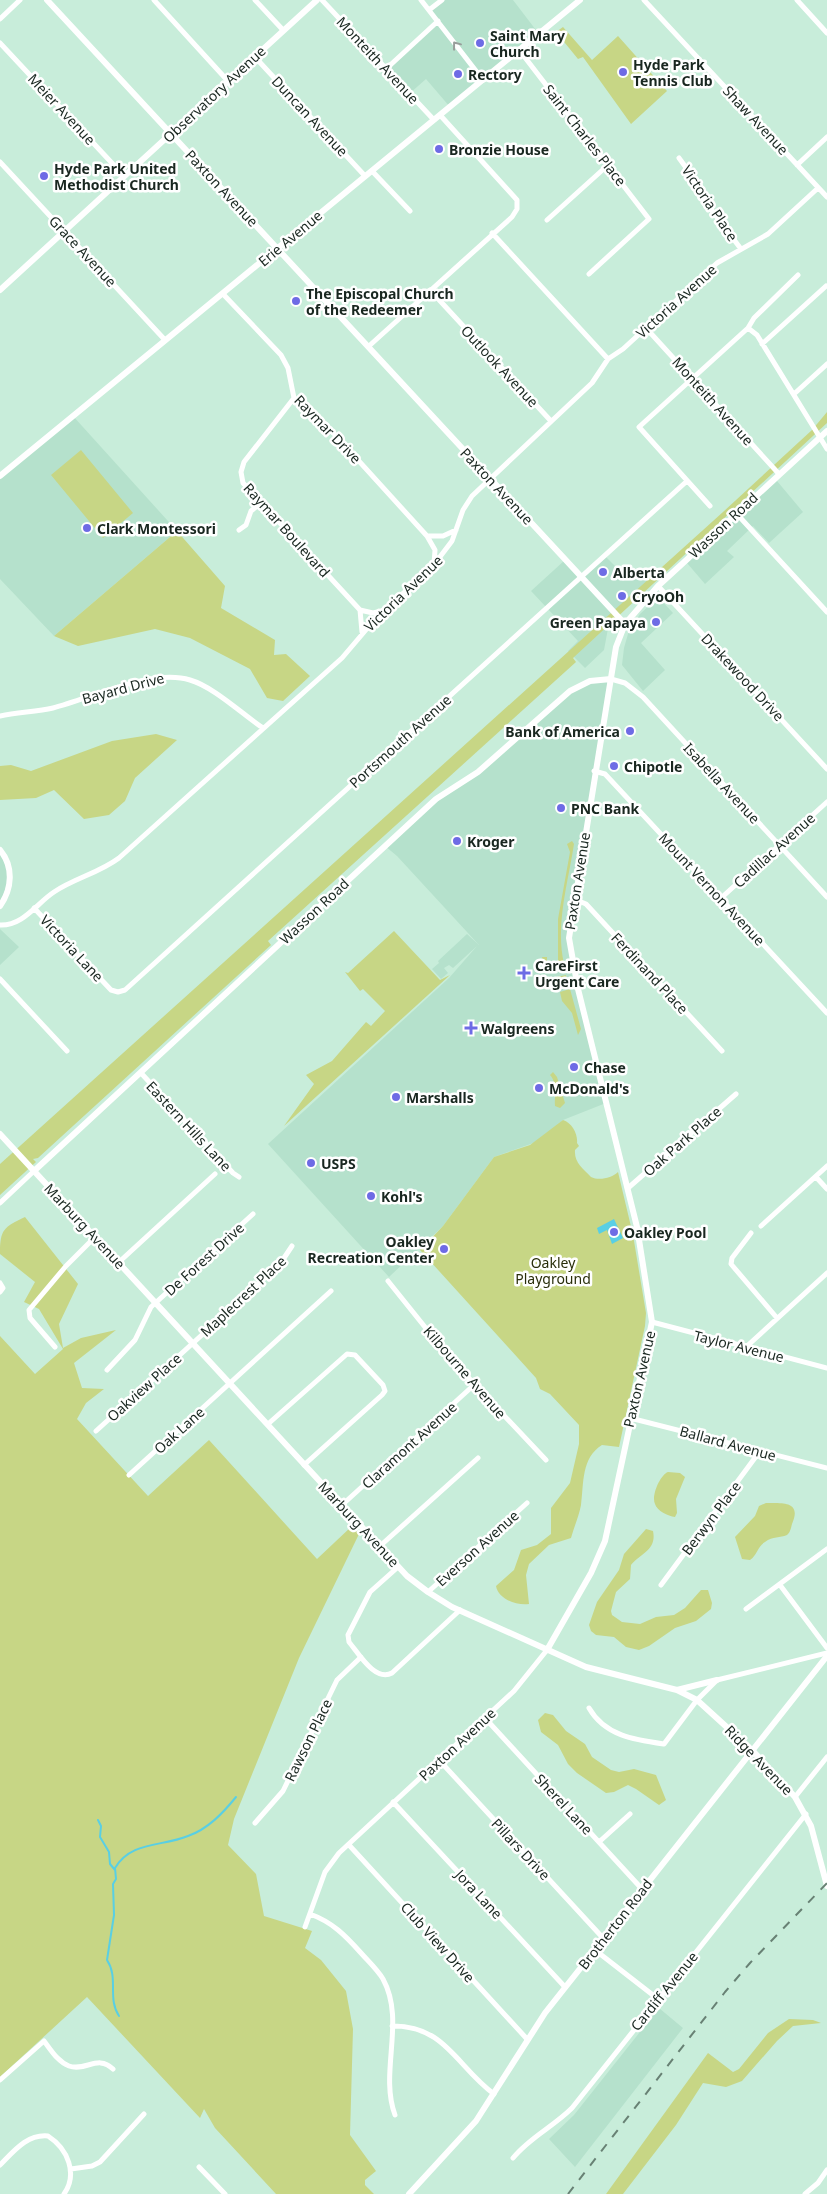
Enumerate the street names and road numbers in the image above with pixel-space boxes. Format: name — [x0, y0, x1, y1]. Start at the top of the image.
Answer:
street label: Monteith Avenue — [333, 12, 424, 108]
street label: Observatory Avenue — [158, 41, 270, 147]
street label: Meier Avenue — [24, 69, 100, 149]
street label: Duncan Avenue — [268, 72, 352, 160]
street label: Saint Charles Place — [539, 80, 631, 190]
street label: Shaw Avenue — [719, 81, 793, 159]
street label: Paxton Avenue — [181, 145, 263, 231]
street label: Victoria Place — [678, 161, 742, 245]
street label: Erie Avenue — [254, 206, 326, 270]
street label: Grace Avenue — [45, 211, 121, 291]
street label: Victoria Avenue — [632, 260, 720, 342]
street label: Outlook Avenue — [457, 321, 543, 411]
street label: Monteith Avenue — [668, 353, 758, 449]
street label: Raymar Drive — [290, 390, 366, 468]
street label: Paxton Avenue — [456, 443, 538, 529]
street label: Raymar Boulevard — [240, 479, 334, 581]
street label: Wasson Road — [684, 488, 762, 562]
street label: Victoria Avenue — [360, 551, 446, 635]
street label: Drakewood Drive — [697, 629, 789, 725]
street label: Bayard Drive — [80, 668, 166, 708]
street label: Portsmouth Avenue — [345, 690, 455, 792]
street label: Isabella Avenue — [680, 739, 764, 827]
street label: Cadillac Avenue — [729, 808, 819, 892]
street label: Mount Vernon Avenue — [655, 829, 769, 949]
street label: Paxton Avenue — [560, 831, 594, 931]
street label: Wasson Road — [275, 874, 353, 948]
street label: Victoria Lane — [36, 910, 108, 986]
street label: Ferdinand Place — [607, 928, 693, 1018]
street label: Eastern Hills Lane — [142, 1077, 236, 1175]
street label: Oak Park Place — [639, 1102, 725, 1180]
street label: Marburg Avenue — [40, 1179, 130, 1273]
street label: De Forest Drive — [160, 1218, 248, 1300]
street label: Maplecrest Place — [196, 1251, 290, 1341]
street label: Kilbourne Avenue — [420, 1322, 511, 1422]
street label: Taylor Avenue — [692, 1326, 786, 1366]
street label: Paxton Avenue — [619, 1329, 659, 1429]
street label: Oakview Place — [103, 1348, 185, 1425]
street label: Claramont Avenue — [357, 1397, 461, 1493]
street label: Oak Lane — [150, 1402, 208, 1458]
street label: Ballard Avenue — [678, 1421, 778, 1465]
street label: Marburg Avenue — [314, 1477, 404, 1571]
street label: Berwyn Place — [677, 1477, 745, 1559]
street label: Everson Avenue — [432, 1506, 523, 1590]
street label: Rawson Place — [280, 1695, 336, 1784]
street label: Paxton Avenue — [414, 1703, 500, 1785]
street label: Ridge Avenue — [721, 1721, 797, 1799]
street label: Sherel Lane — [531, 1770, 597, 1839]
street label: Pillars Drive — [487, 1814, 555, 1884]
street label: Jora Lane — [450, 1864, 507, 1923]
street label: Brotherton Road — [574, 1875, 656, 1973]
street label: Club View Drive — [397, 1898, 479, 1986]
street label: Cardiff Avenue — [626, 1947, 702, 2035]

